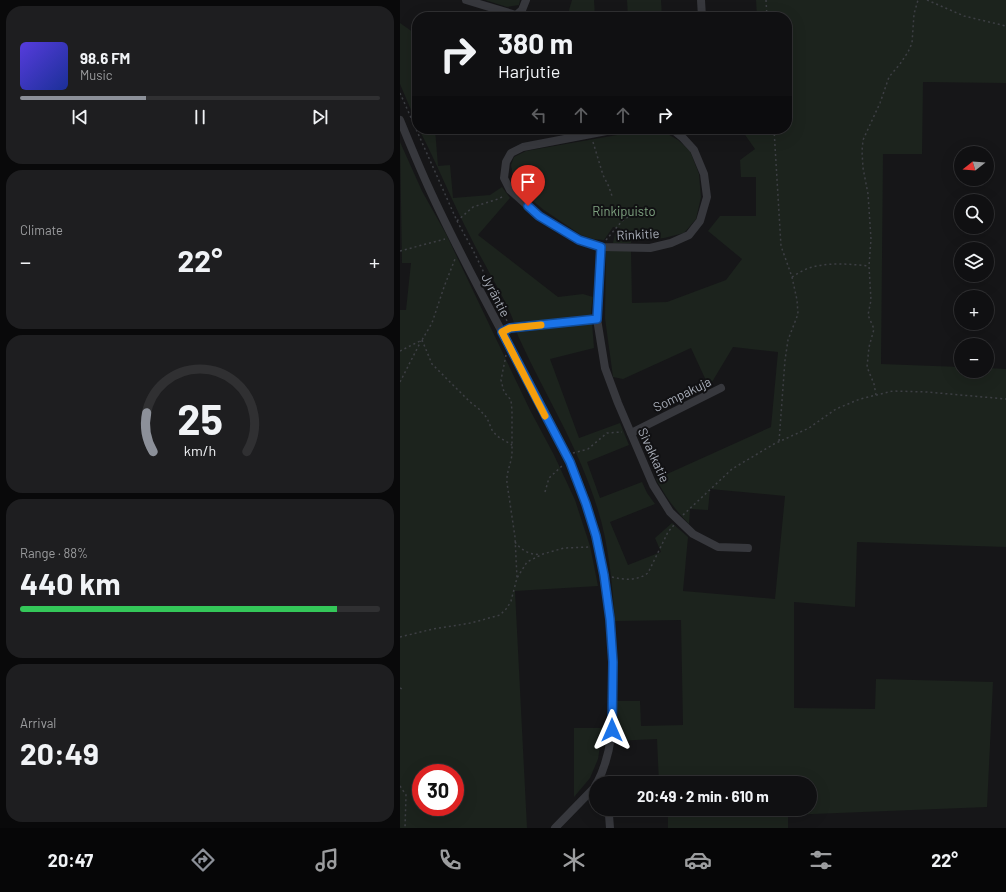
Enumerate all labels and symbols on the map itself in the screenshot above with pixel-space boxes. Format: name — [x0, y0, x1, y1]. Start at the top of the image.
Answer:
north arrow — [954, 146, 994, 186]
pin — [511, 165, 545, 206]
park label: Rinkipuisto — [592, 203, 656, 219]
street label: Rinkitie — [616, 225, 660, 243]
street label: Jyräntie — [478, 271, 514, 320]
street label: Sompakuja — [650, 373, 714, 415]
street label: Sivakkatie — [635, 425, 673, 485]
position arrow — [591, 709, 633, 751]
speed limit sign: 30 — [412, 764, 464, 816]

